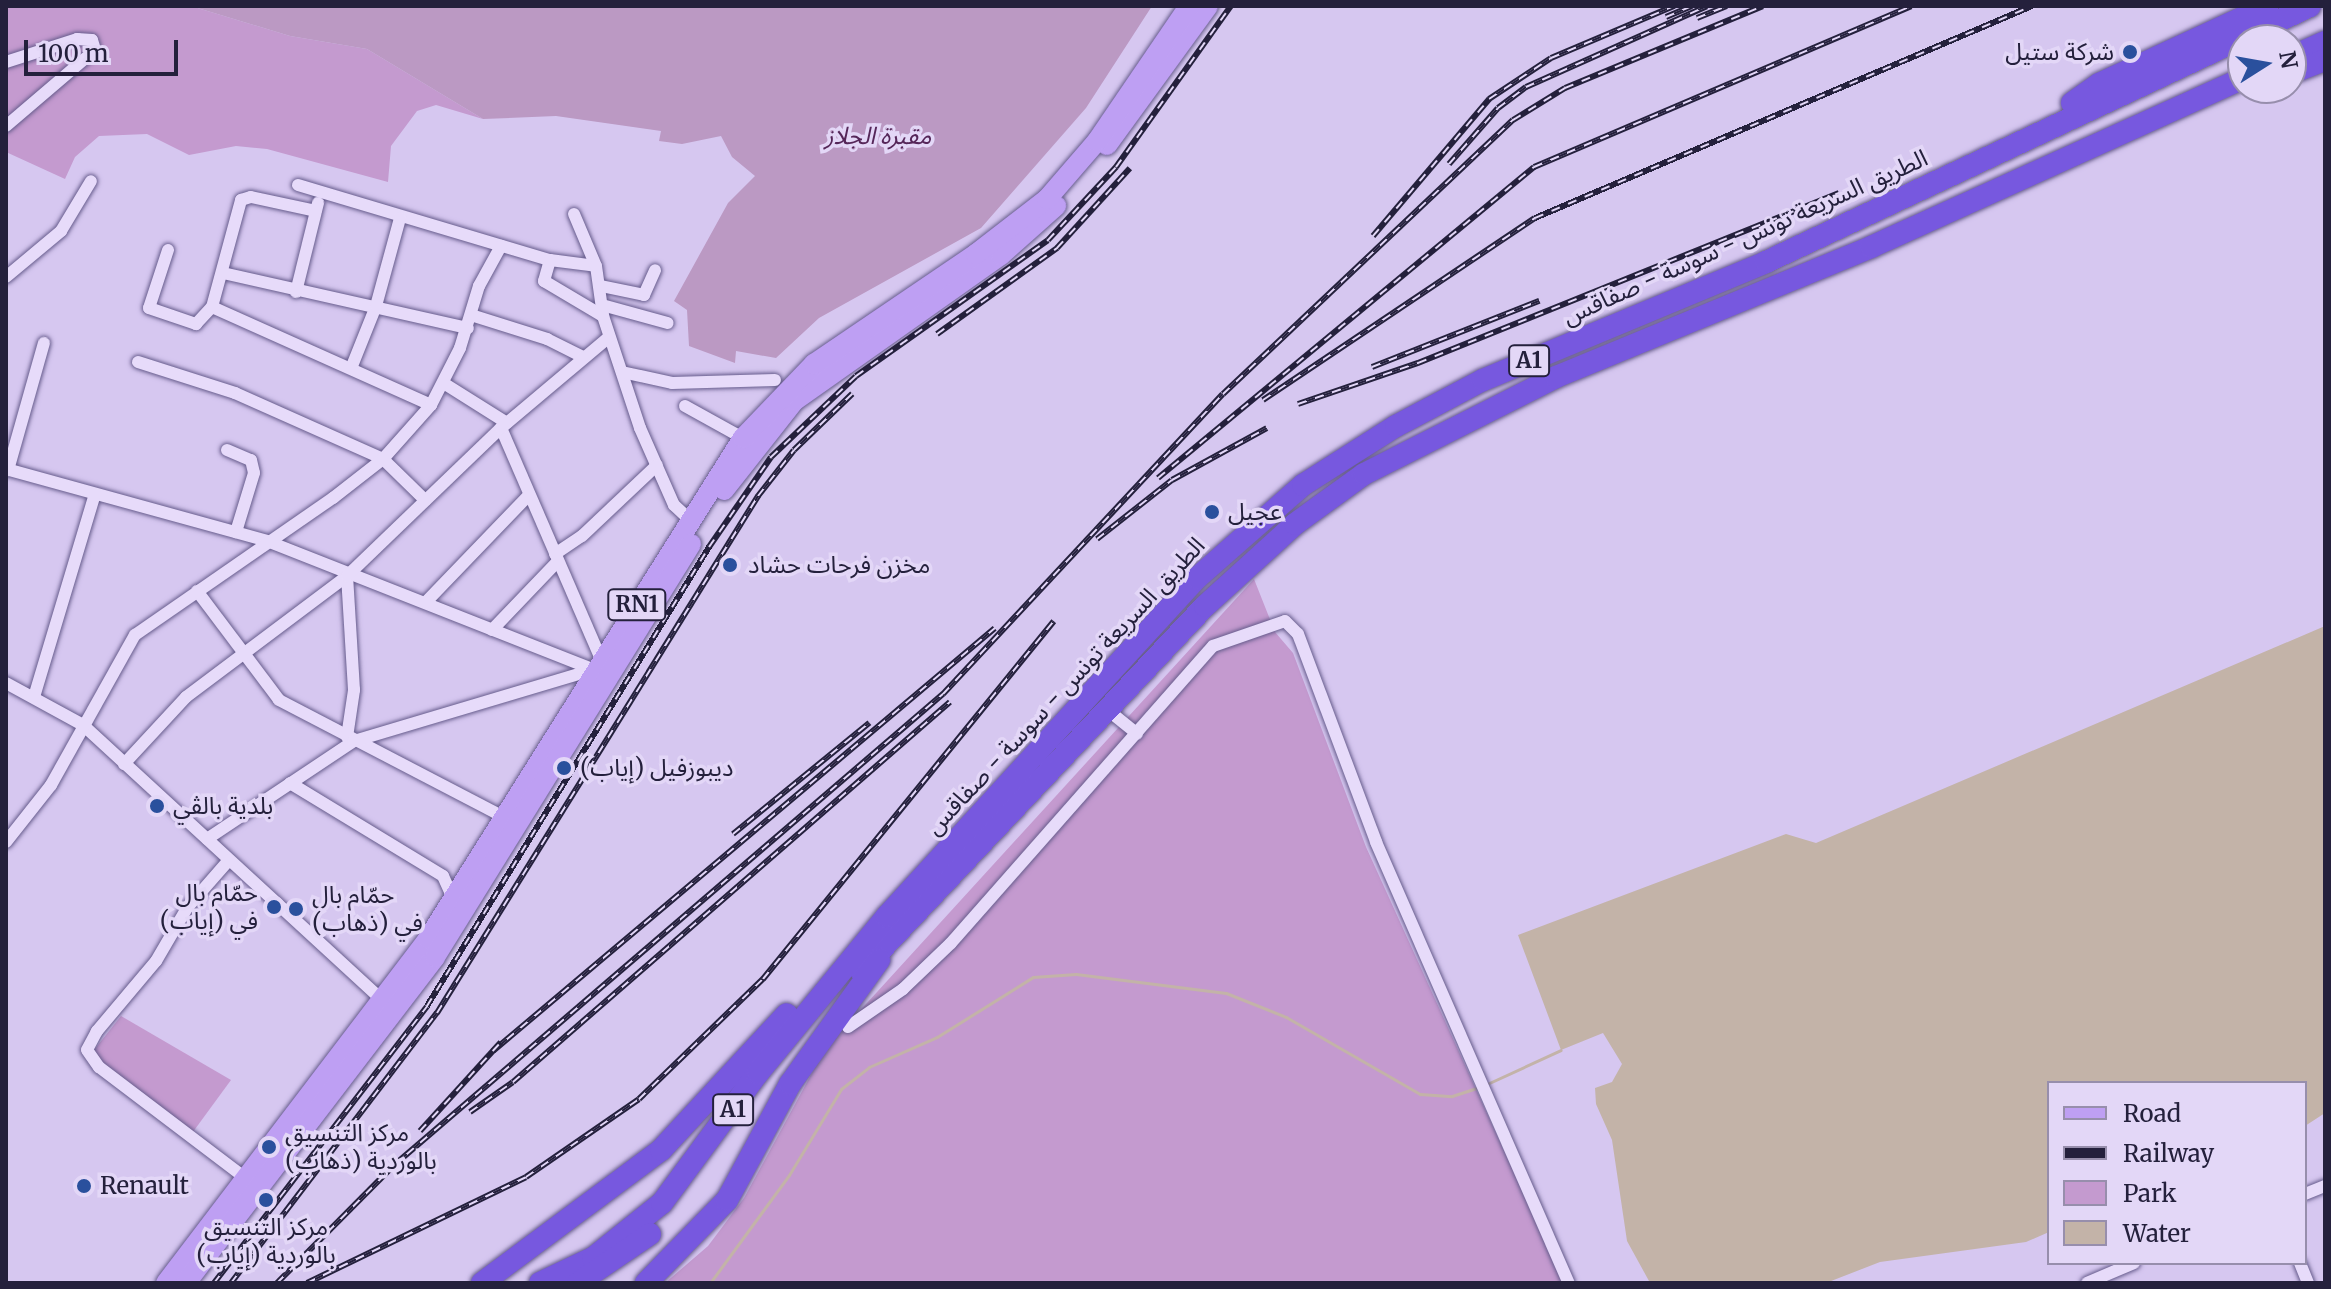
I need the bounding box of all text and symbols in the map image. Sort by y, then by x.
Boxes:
scale bar [28,24,182,74]
north arrow [2227,24,2307,104]
text: 100 m [38,38,108,69]
place label: شركة ستيل [2005,38,2114,66]
marker: شركة ستيل [2121,43,2139,61]
text: N [2273,49,2304,71]
park label: مقبرة الجلاز [825,122,931,150]
street label: الطريق السريعة تونس - سوسة - صفاقس [1558,143,1932,331]
road number: A1 [1507,343,1551,379]
place label: عجيل [1228,498,1282,526]
marker: عجيل [1203,503,1221,521]
street label: الطريق السريعة تونس - سوسة - صفاقس [919,531,1211,841]
place label: مخزن فرحات حشاد [748,551,930,579]
marker: مخزن فرحات حشاد [719,554,741,576]
road number: RN1 [607,587,667,623]
place label: ديبوزفيل (إياب) [580,754,733,782]
marker: ديبوزفيل (إياب) [555,759,573,777]
place label: بلدية بالڤي [173,792,273,820]
marker: بلدية بالڤي [148,797,166,815]
place label: حمّام بال في (إياب) [160,879,258,935]
place label: حمّام بال في (ذهاب) [312,881,423,937]
marker: حمّام بال في (إياب) [265,898,283,916]
marker: حمّام بال في (ذهاب) [287,900,305,918]
legend [2047,1081,2307,1265]
road number: A1 [711,1092,755,1128]
text: Road [2123,1098,2181,1129]
place label: مركز التنسيق بالوردية (ذهاب) [285,1119,437,1175]
marker: مركز التنسيق بالوردية (ذهاب) [260,1138,278,1156]
text: Railway [2123,1138,2214,1169]
place label: Renault [100,1172,189,1200]
marker: Renault [75,1177,93,1195]
text: Park [2123,1178,2176,1209]
marker: مركز التنسيق بالوردية (إياب) [257,1191,275,1209]
place label: مركز التنسيق بالوردية (إياب) [196,1213,336,1269]
text: Water [2123,1218,2191,1249]

